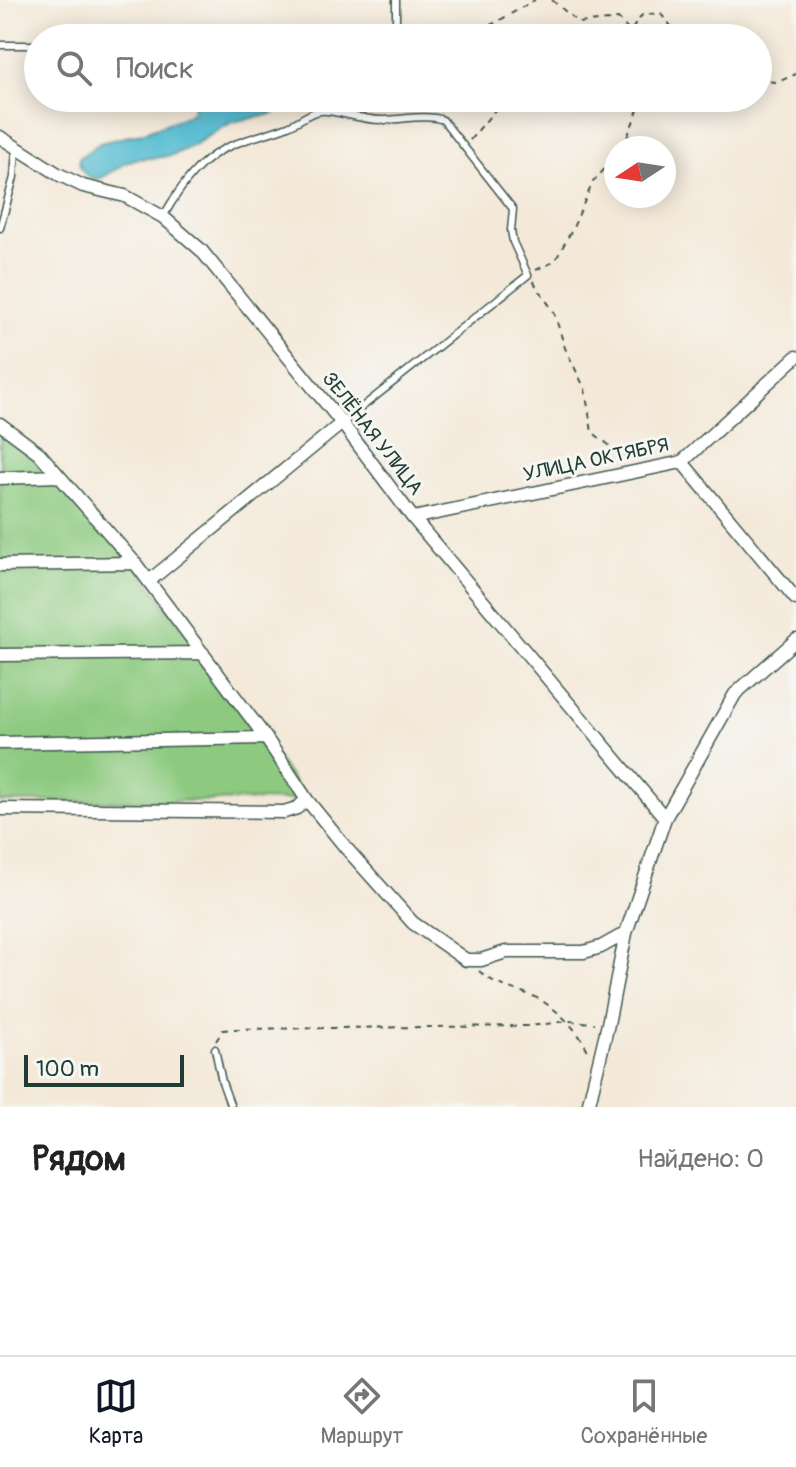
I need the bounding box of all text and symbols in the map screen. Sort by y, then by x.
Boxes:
search box [24,24,772,112]
icon: search [52,46,96,90]
text: Поиск [116,50,194,87]
north arrow [604,136,676,208]
street label: ЗЕЛЁНАЯ УЛИЦА [317,367,428,500]
street label: УЛИЦА ОКТЯБРЯ [521,432,671,487]
scale bar [24,1051,184,1087]
text: 100 m [36,1055,99,1083]
text: Рядом [32,1138,126,1181]
text: Найдено: 0 [637,1143,764,1175]
tab: Карта [89,1374,143,1450]
tab: Маршрут [320,1374,403,1450]
tab: Сохранённые [581,1374,707,1450]

